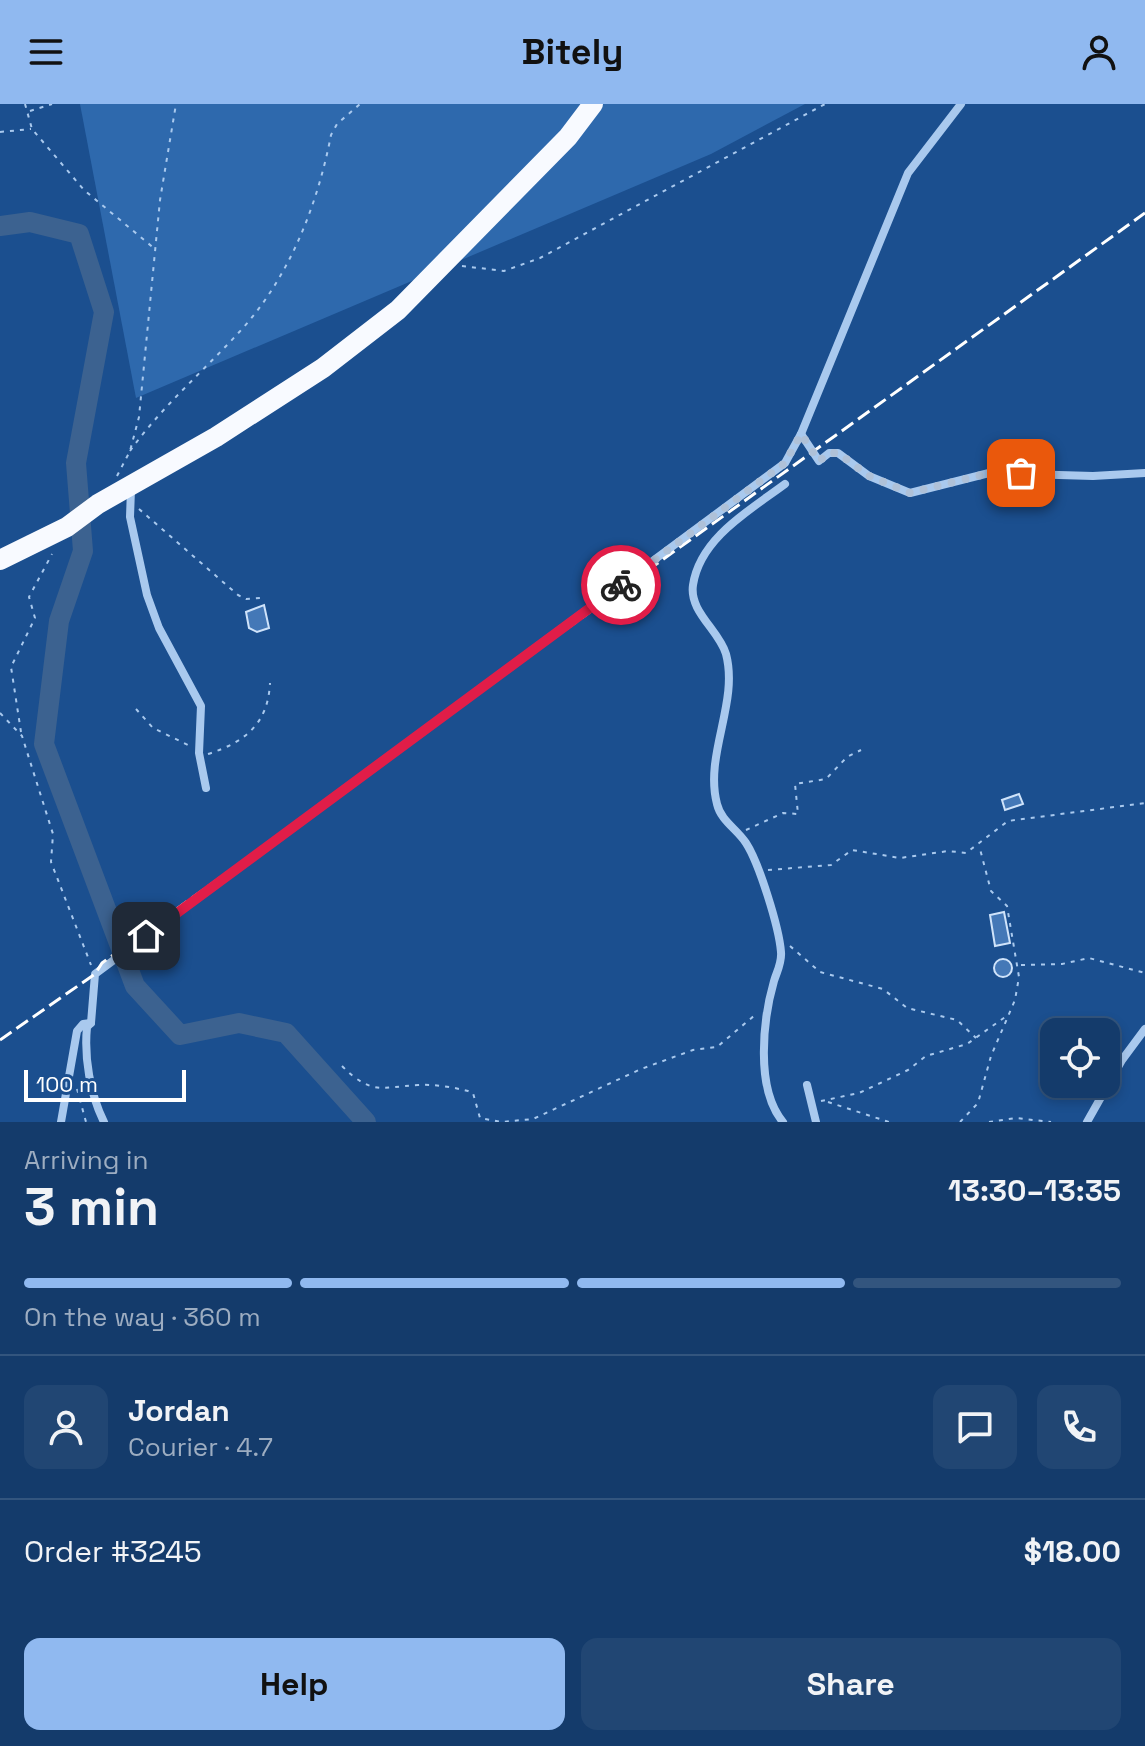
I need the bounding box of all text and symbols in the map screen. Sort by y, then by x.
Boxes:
text: Bitely [522,29,623,75]
icon: menu [24,30,68,74]
icon: person [1077,30,1121,74]
pin [987,439,1055,507]
icon: bag [999,451,1043,495]
courier [581,545,661,625]
icon: bike [599,563,643,607]
pin [112,902,180,970]
icon: home [124,914,168,958]
map controls [1040,1018,1120,1098]
button: locate [1040,1018,1120,1098]
scale bar [24,1066,186,1102]
text: 100 m [36,1070,98,1098]
text: Arriving in [24,1143,148,1177]
text: 13:30–13:35 [948,1171,1121,1210]
text: 3 min [24,1174,159,1240]
text: On the way · 360 m [24,1300,261,1334]
button: person [24,1385,108,1469]
button: chat [933,1385,1017,1469]
button: phone [1037,1385,1121,1469]
text: Jordan [128,1391,230,1430]
text: Courier · 4.7 [128,1430,273,1464]
text: Order #3245 [24,1532,202,1571]
text: $18.00 [1024,1532,1121,1571]
button: Help [24,1638,565,1730]
button: Share [581,1638,1121,1730]

